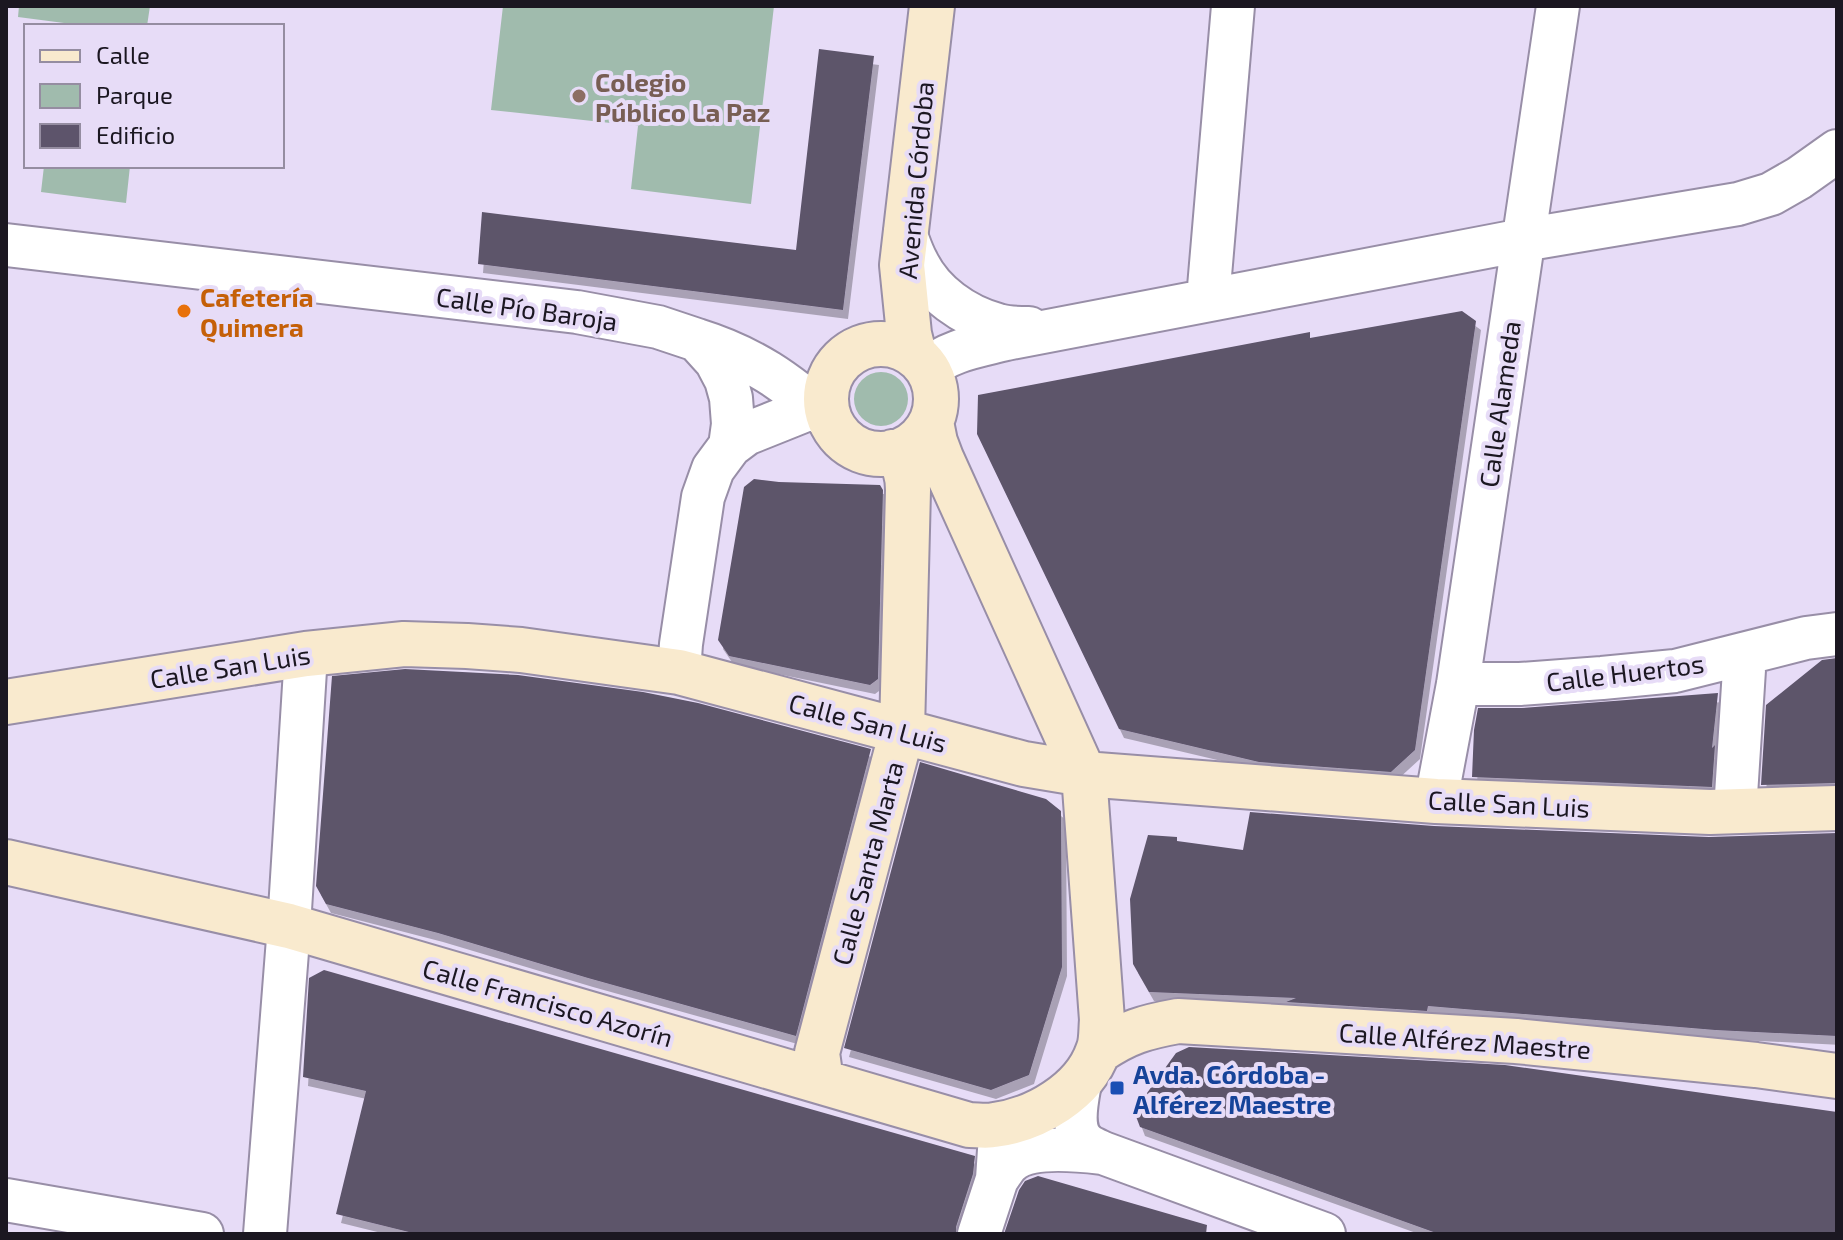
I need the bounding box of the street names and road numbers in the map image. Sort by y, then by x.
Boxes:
street label: Avenida Córdoba [891,80,939,280]
street label: Calle Pío Baroja [434,280,620,336]
street label: Calle Alameda [1472,319,1526,489]
street label: Calle San Luis [148,638,312,694]
street label: Calle Huertos [1544,647,1706,697]
street label: Calle San Luis [786,686,950,758]
street label: Calle Santa Marta [825,758,909,968]
street label: Calle San Luis [1427,783,1591,823]
street label: Calle Francisco Azorín [419,951,677,1053]
street label: Calle Alférez Maestre [1338,1016,1592,1064]

